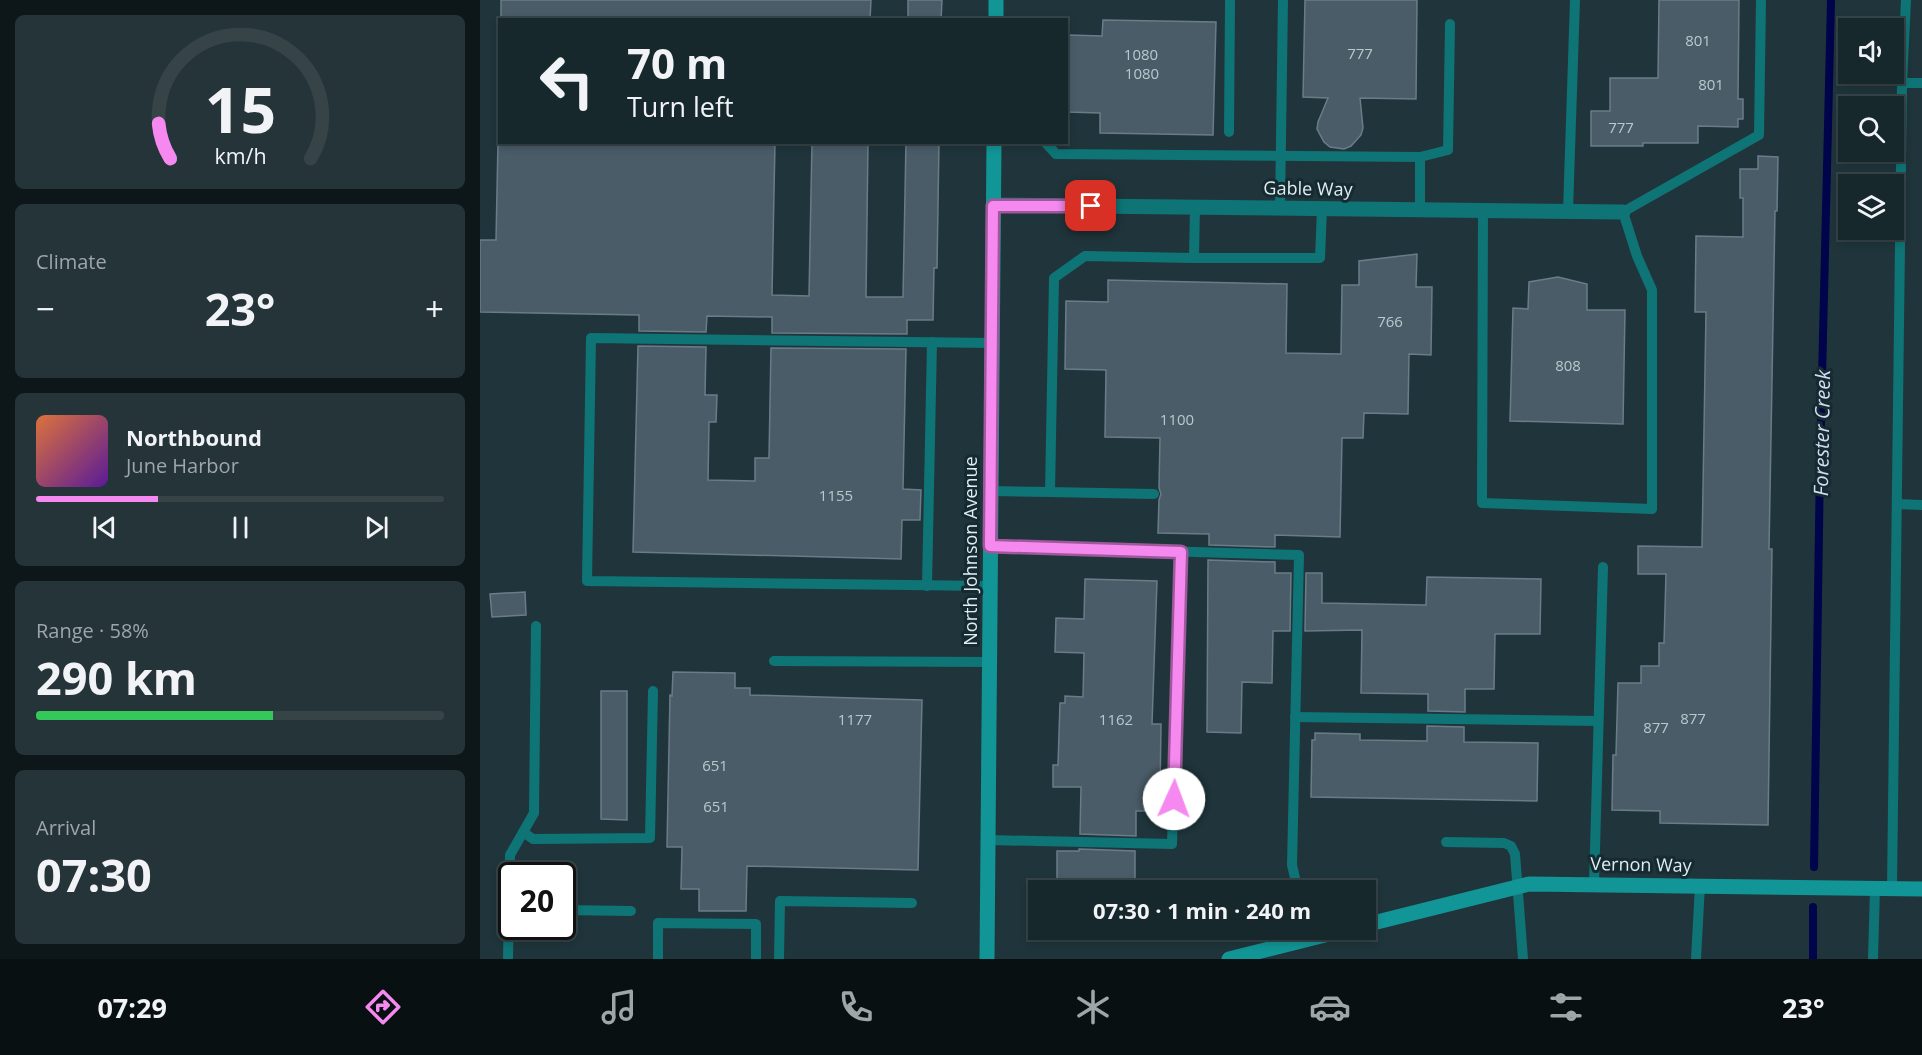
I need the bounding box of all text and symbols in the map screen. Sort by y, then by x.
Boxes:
map controls [1838,18,1904,240]
button: sound [1838,18,1904,84]
house number: 801 [1685,30,1711,50]
text: 70 m [627,34,727,91]
icon: left [528,42,606,120]
house number: 777 [1347,43,1373,63]
house number: 1080 [1124,44,1158,64]
house number: 1080 [1125,63,1159,83]
text: 15 [204,66,276,151]
house number: 801 [1698,74,1724,94]
text: Turn left [627,88,734,125]
button: search [1838,96,1904,162]
house number: 777 [1608,117,1634,137]
text: km/h [214,141,266,170]
button: layers [1838,174,1904,240]
street label: Gable Way [1263,175,1354,201]
pin [1065,180,1116,231]
icon: arrive [1074,189,1107,222]
text: Climate [36,248,107,275]
text: 23° [205,278,275,339]
text: − [36,286,55,331]
text: + [425,286,444,331]
house number: 766 [1377,311,1403,331]
house number: 808 [1555,355,1581,375]
water label: Forester Creek [1807,368,1836,496]
house number: 1100 [1160,409,1194,429]
text: Northbound [126,422,262,452]
text: June Harbor [126,452,239,479]
street label: North Johnson Avenue [958,456,982,646]
house number: 1155 [819,485,853,505]
icon: previous [88,511,121,544]
icon: pause [224,511,257,544]
icon: next [360,511,393,544]
text: Range · 58% [36,617,149,644]
text: 290 km [36,647,197,708]
house number: 877 [1680,708,1706,728]
house number: 1177 [838,709,872,729]
house number: 1162 [1099,709,1133,729]
house number: 877 [1643,717,1669,737]
house number: 651 [702,755,728,775]
position arrow [1142,767,1206,831]
house number: 651 [703,796,729,816]
text: Arrival [36,814,96,841]
text: 07:30 [36,844,152,905]
street label: Vernon Way [1590,851,1693,877]
speed limit sign: 20 [498,862,576,940]
text: 07:30 · 1 min · 240 m [1093,895,1311,925]
icon: directions [362,986,404,1028]
icon: music [598,986,640,1028]
icon: phone [835,986,877,1028]
icon: climate [1072,986,1114,1028]
icon: car [1309,986,1351,1028]
icon: filters [1545,986,1587,1028]
text: 07:29 [97,989,167,1026]
text: 23° [1782,989,1825,1026]

